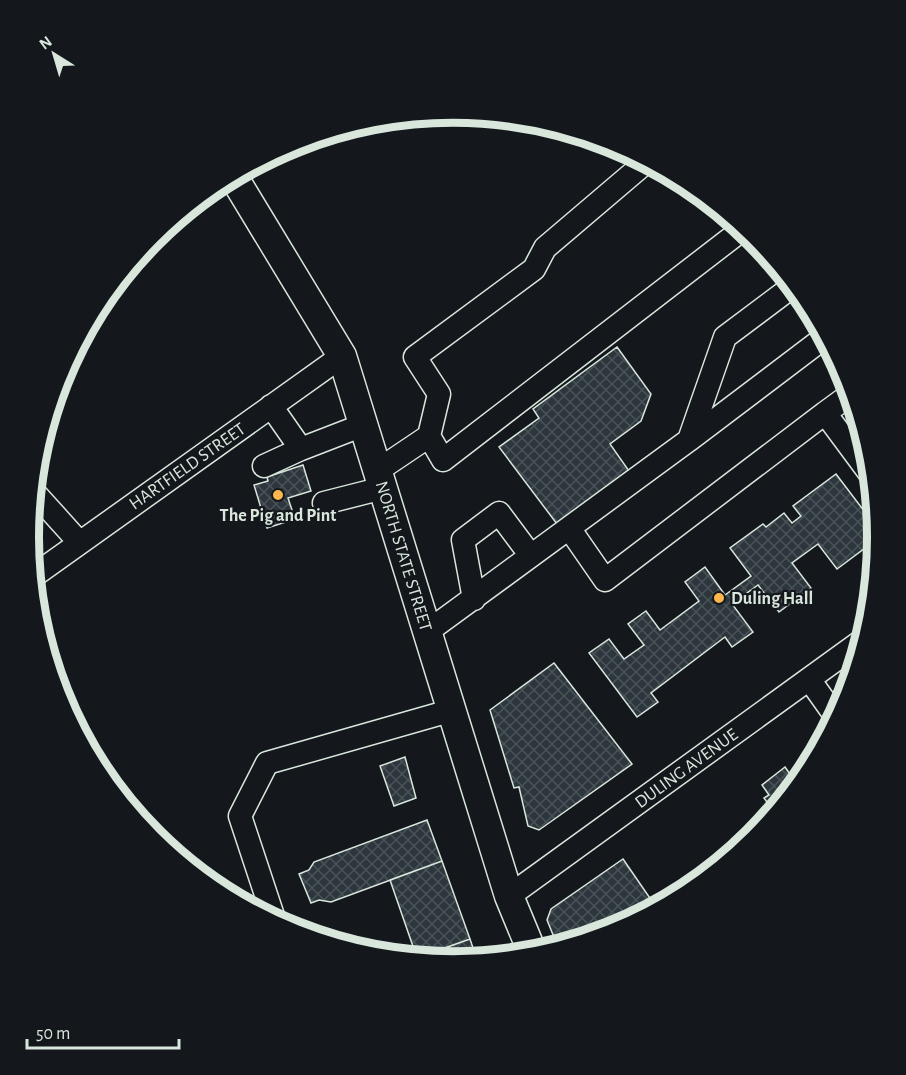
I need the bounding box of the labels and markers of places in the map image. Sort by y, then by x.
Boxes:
marker: The Pig and Pint [271,488,285,502]
place label: The Pig and Pint [220,507,336,525]
place label: Duling Hall [731,590,813,608]
marker: Duling Hall [712,591,726,605]

